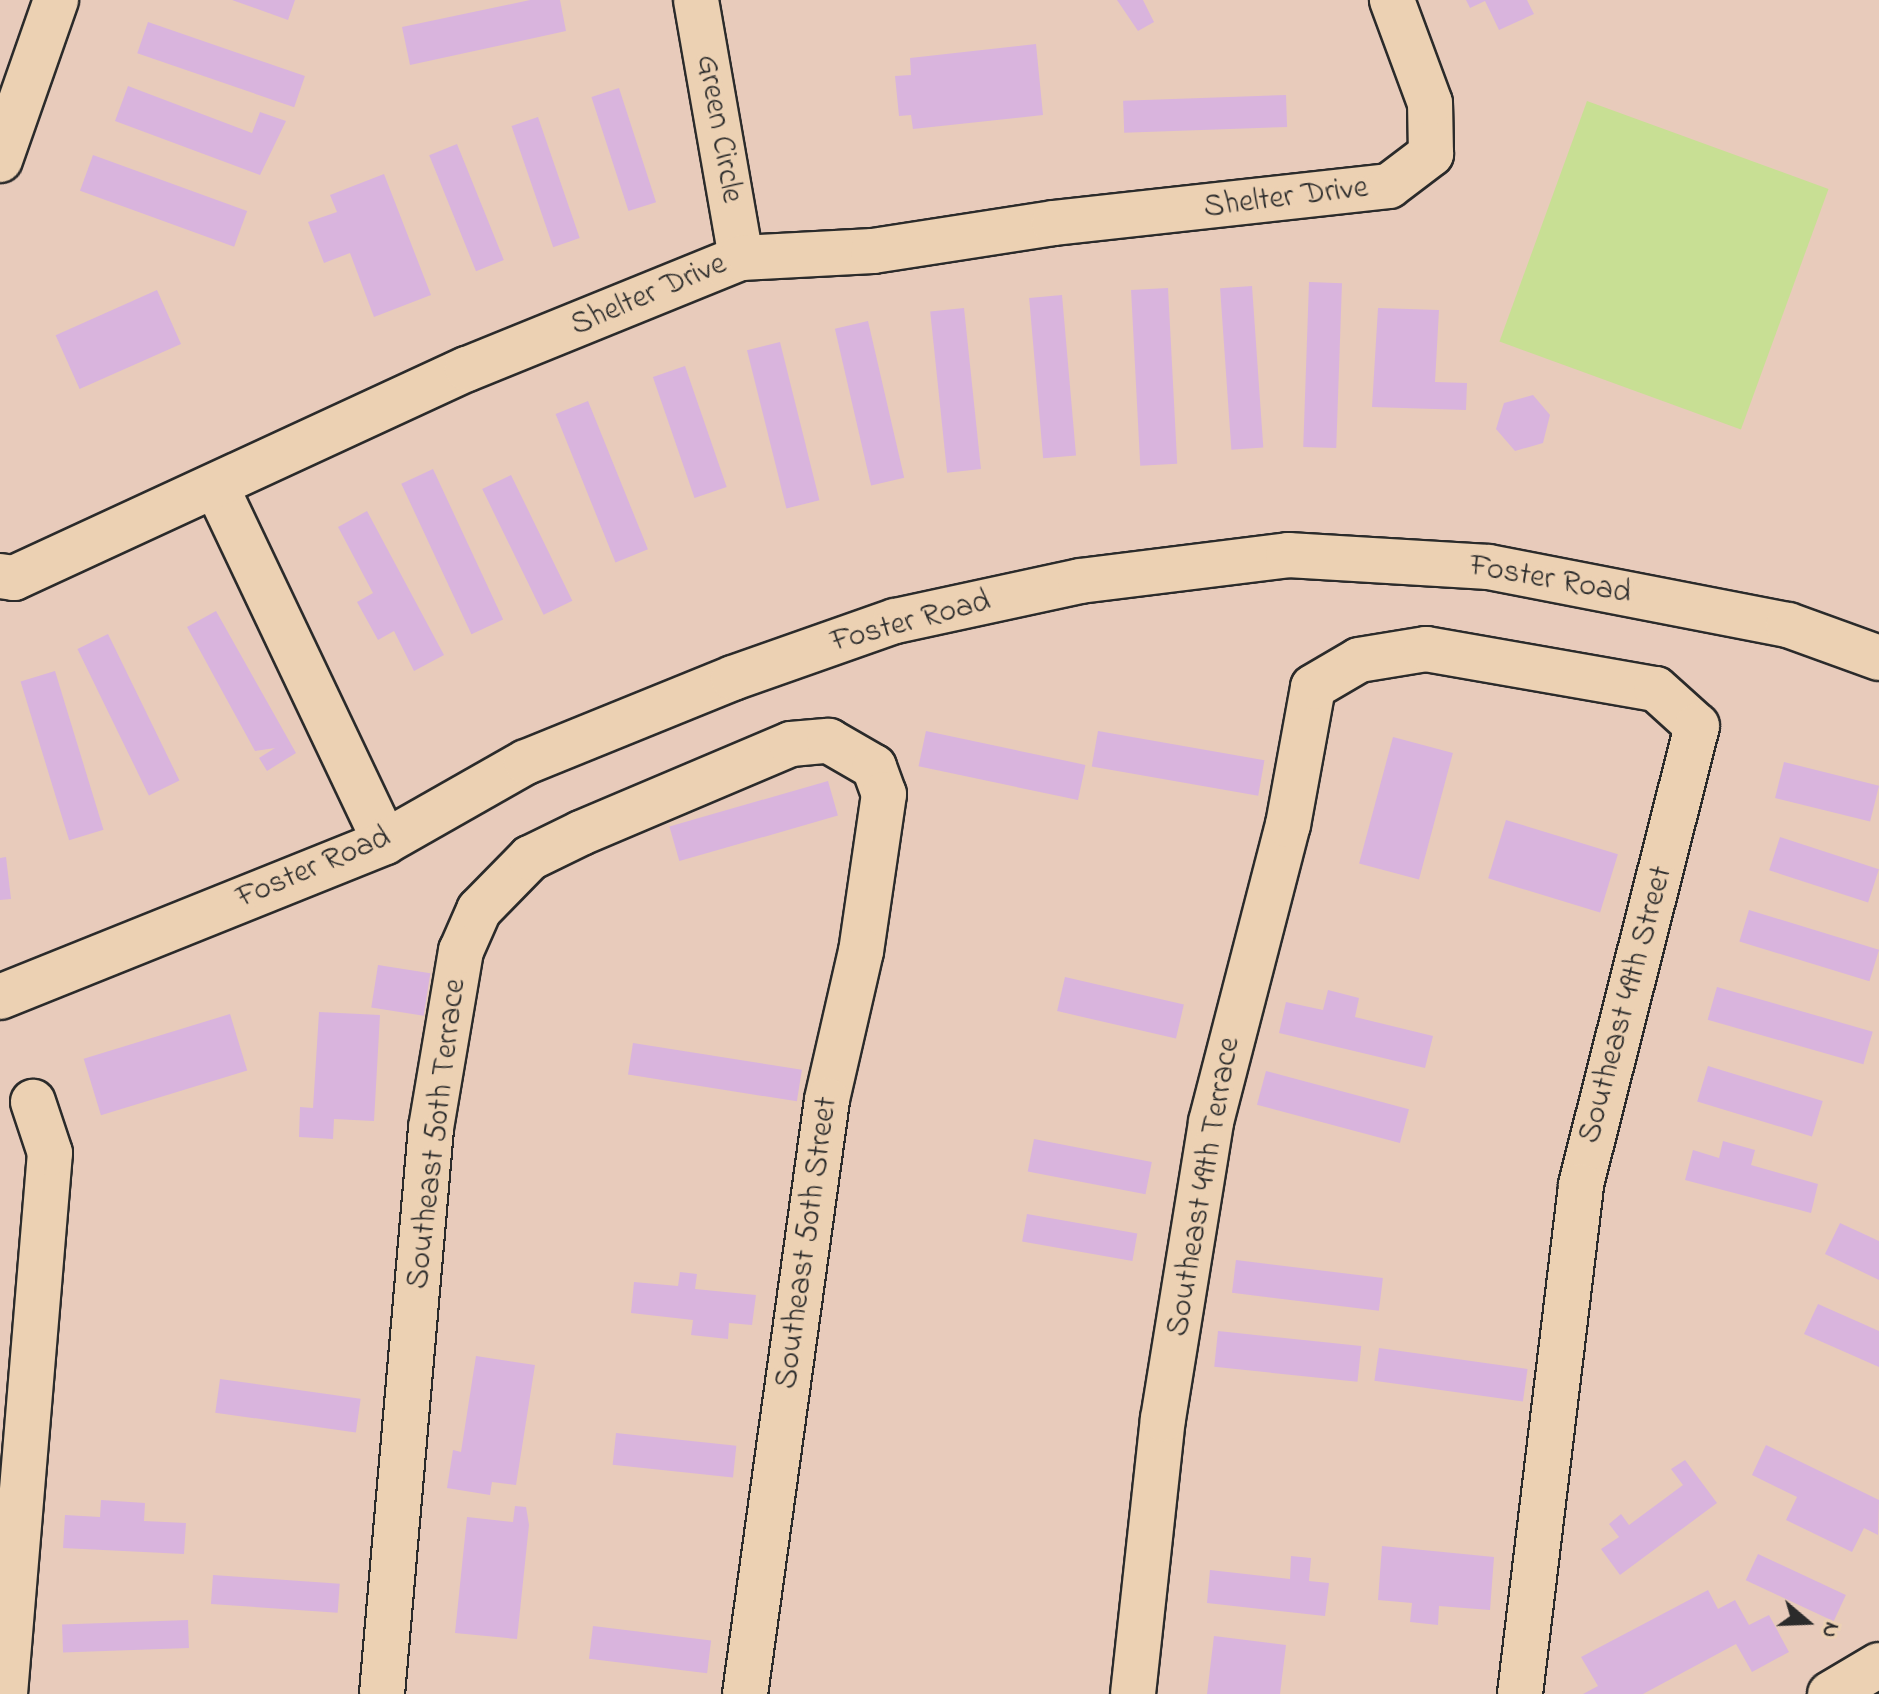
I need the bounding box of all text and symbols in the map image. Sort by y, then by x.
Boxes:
street label: Green Circle [686,52,750,206]
street label: Shelter Drive [1202,170,1370,228]
street label: Shelter Drive [565,246,733,346]
street label: Foster Road [1466,548,1634,614]
street label: Foster Road [827,583,995,663]
street label: Foster Road [231,819,397,919]
street label: Southeast 49th Street [1572,862,1682,1148]
street label: Southeast 50th Terrace [400,977,476,1291]
street label: Southeast 49th Terrace [1160,1034,1250,1340]
street label: Southeast 50th Street [768,1094,848,1392]
north arrow [1767,1582,1847,1662]
text: N [1812,1618,1847,1642]

